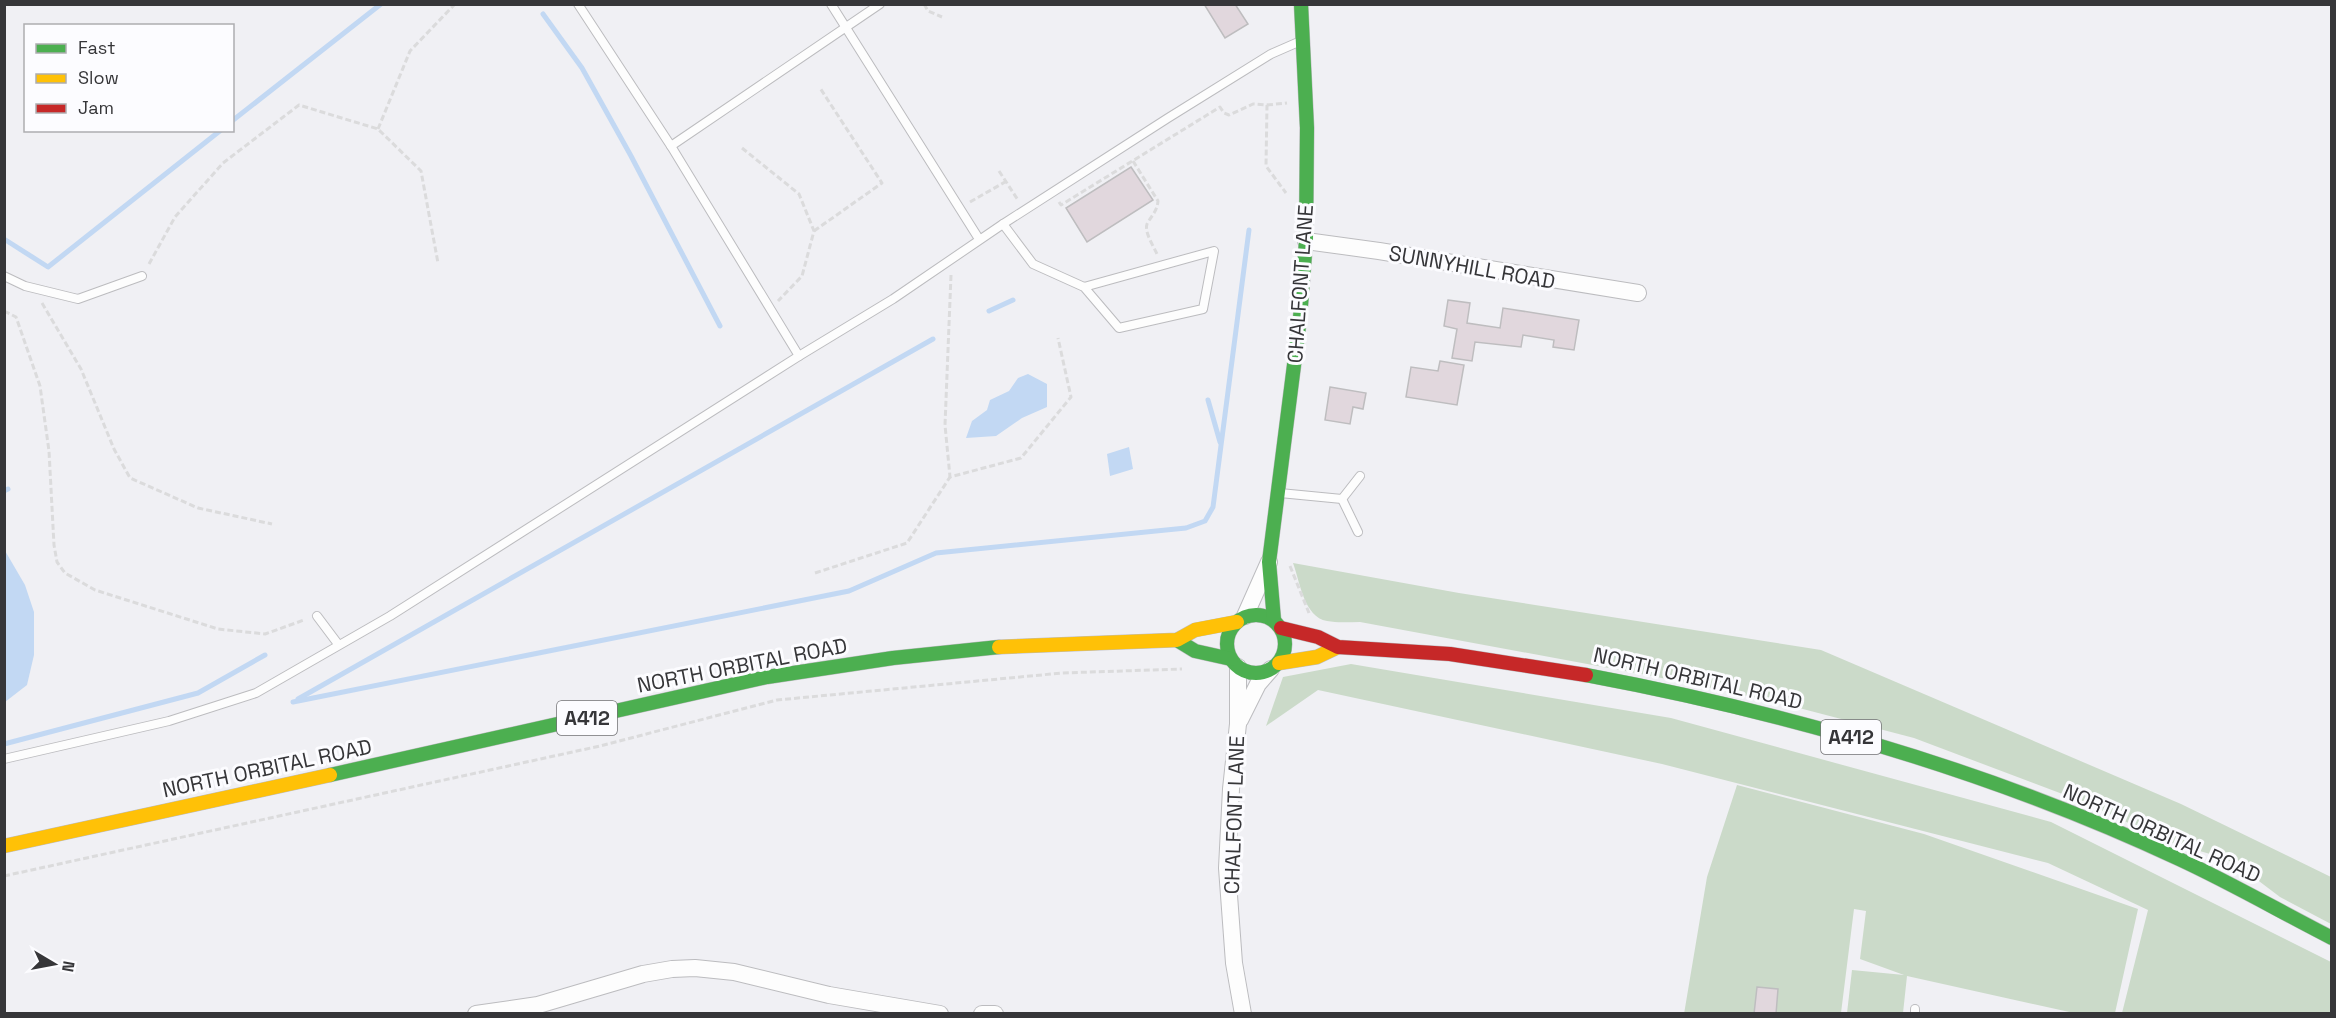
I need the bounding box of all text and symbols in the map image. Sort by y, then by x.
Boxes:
legend [24,24,234,132]
text: Fast [78,36,115,59]
text: Slow [78,66,119,89]
text: Jam [78,96,114,119]
street label: CHALFONT LANE [1281,204,1319,364]
street label: SUNNYHILL ROAD [1387,239,1557,295]
street label: NORTH ORBITAL ROAD [635,631,849,699]
street label: NORTH ORBITAL ROAD [1591,641,1805,715]
road number: A412 [557,701,617,735]
road number: A412 [1821,720,1881,754]
street label: NORTH ORBITAL ROAD [160,733,374,803]
street label: CHALFONT LANE [1218,735,1250,895]
street label: NORTH ORBITAL ROAD [2059,777,2265,889]
north arrow [24,934,84,994]
text: N [57,959,80,974]

